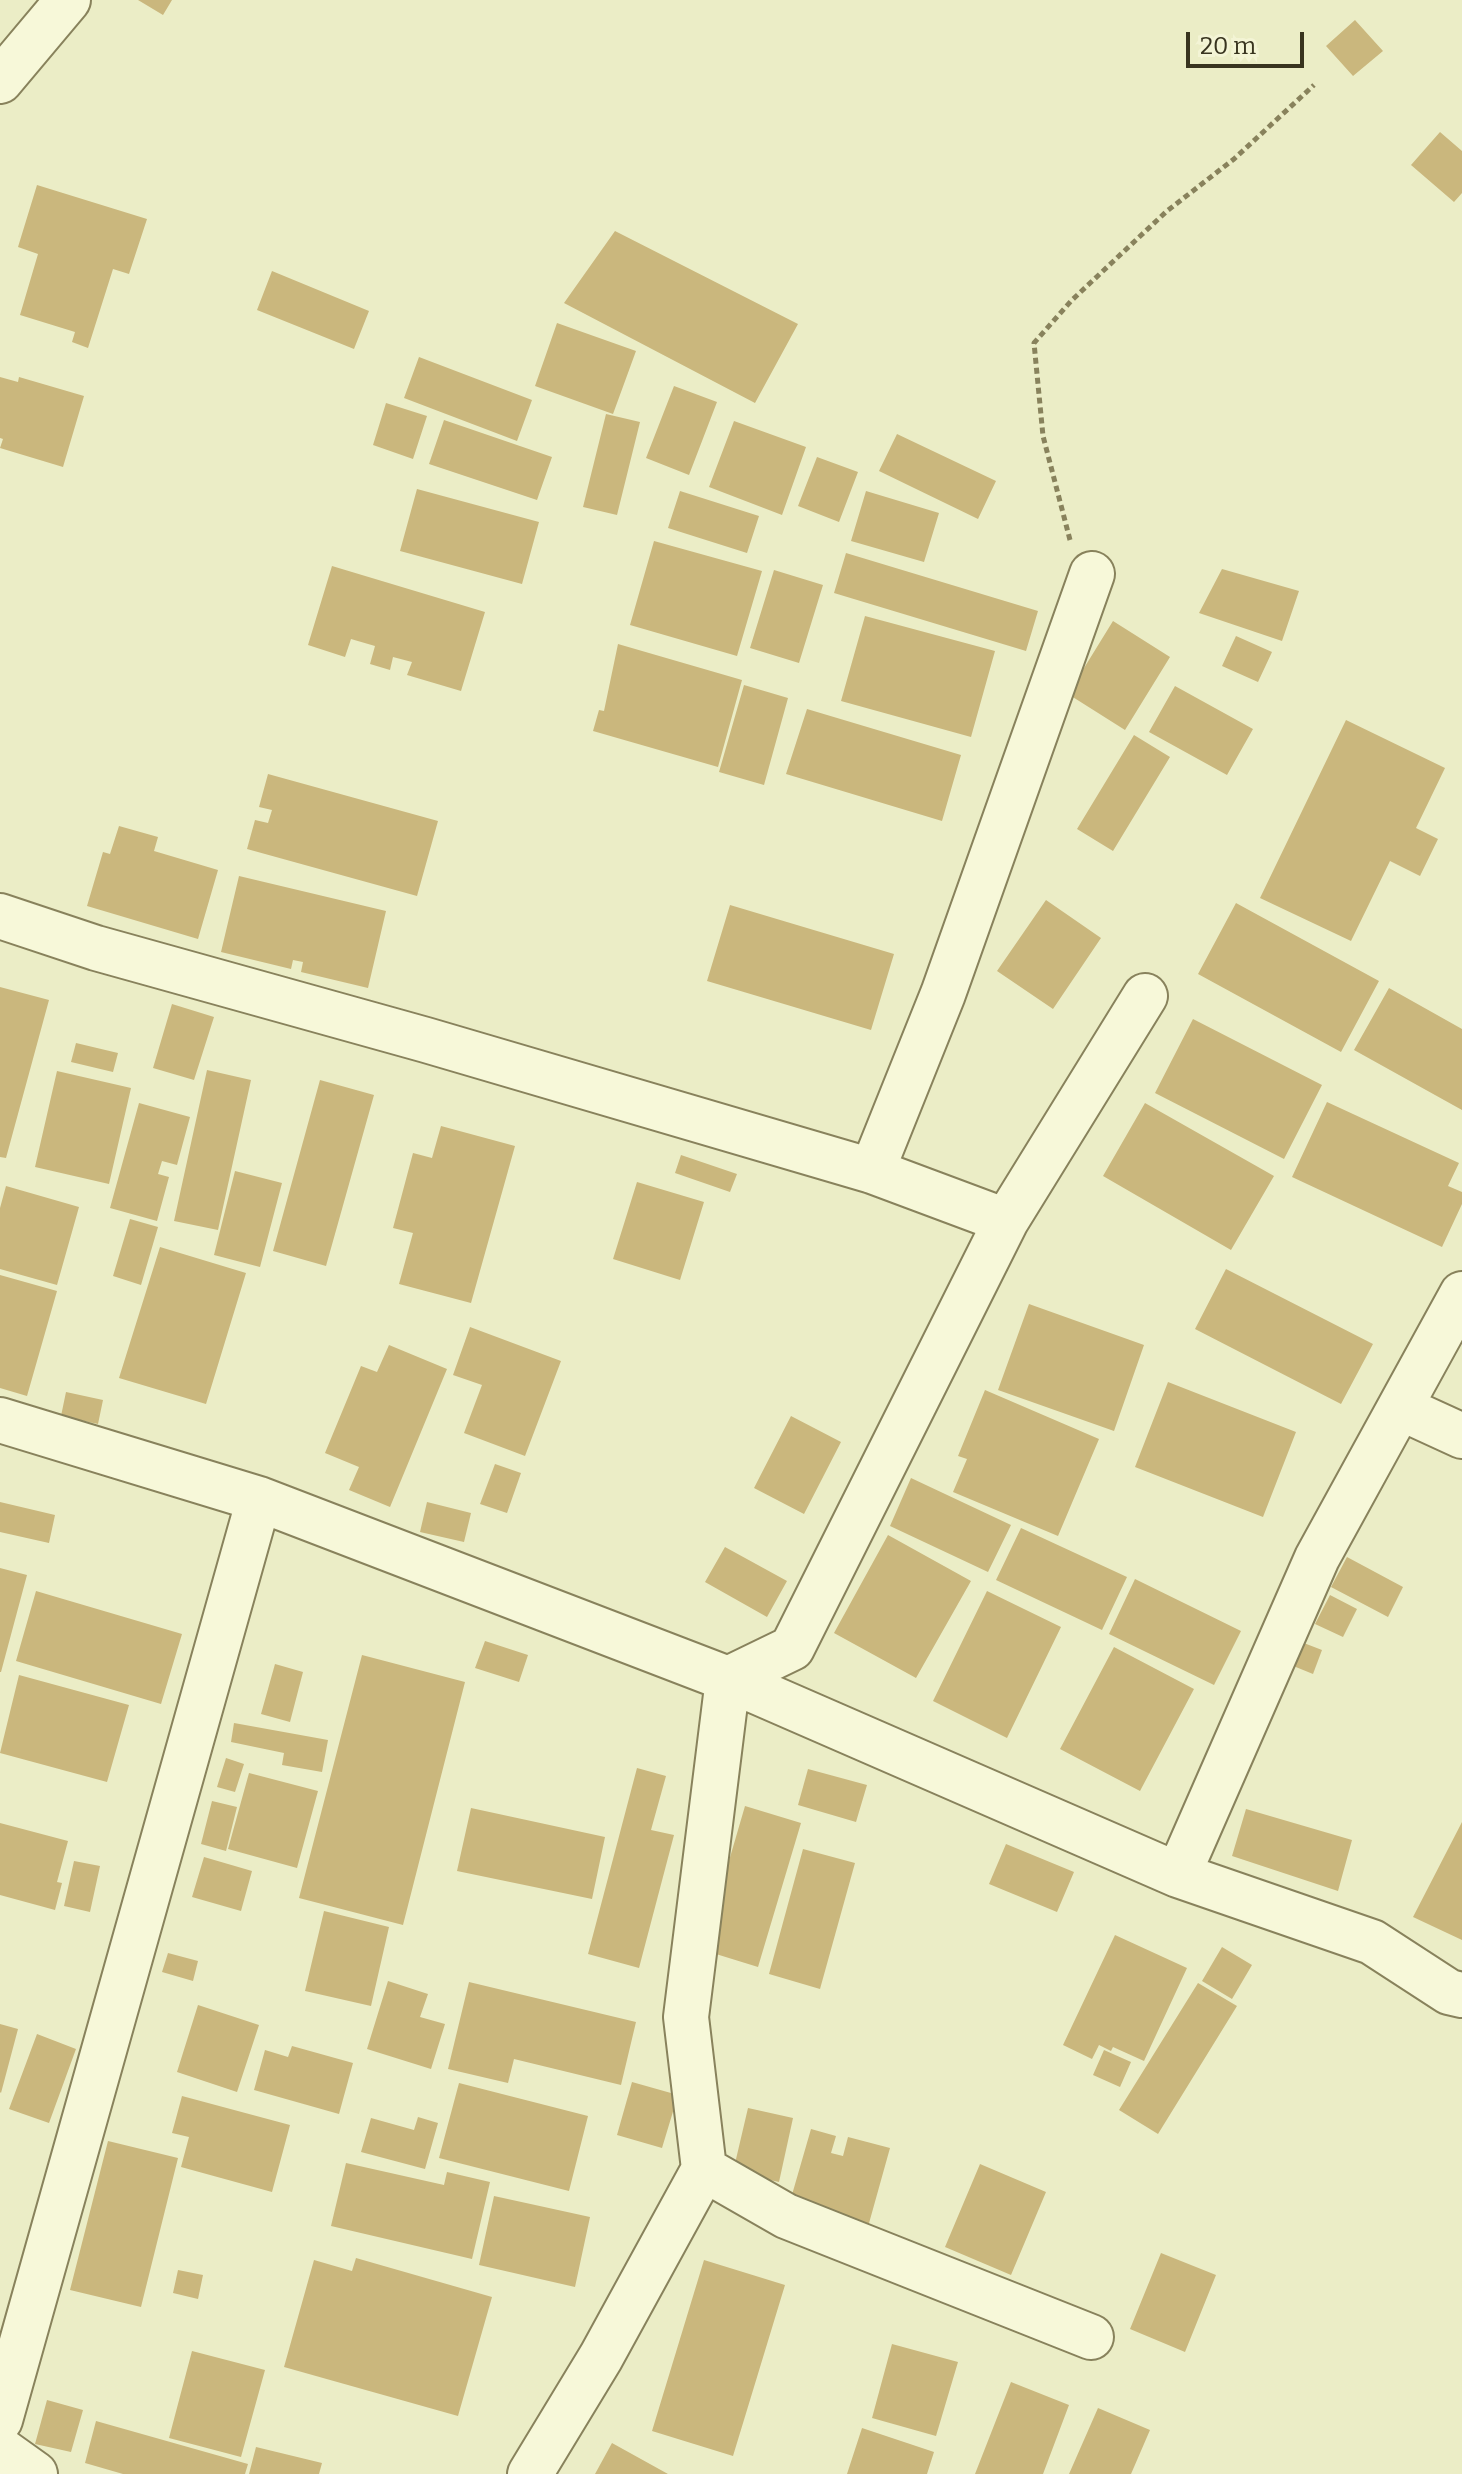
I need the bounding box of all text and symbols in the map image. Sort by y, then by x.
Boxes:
scale bar [1190,16,1308,66]
text: 20 m [1200,32,1256,60]

